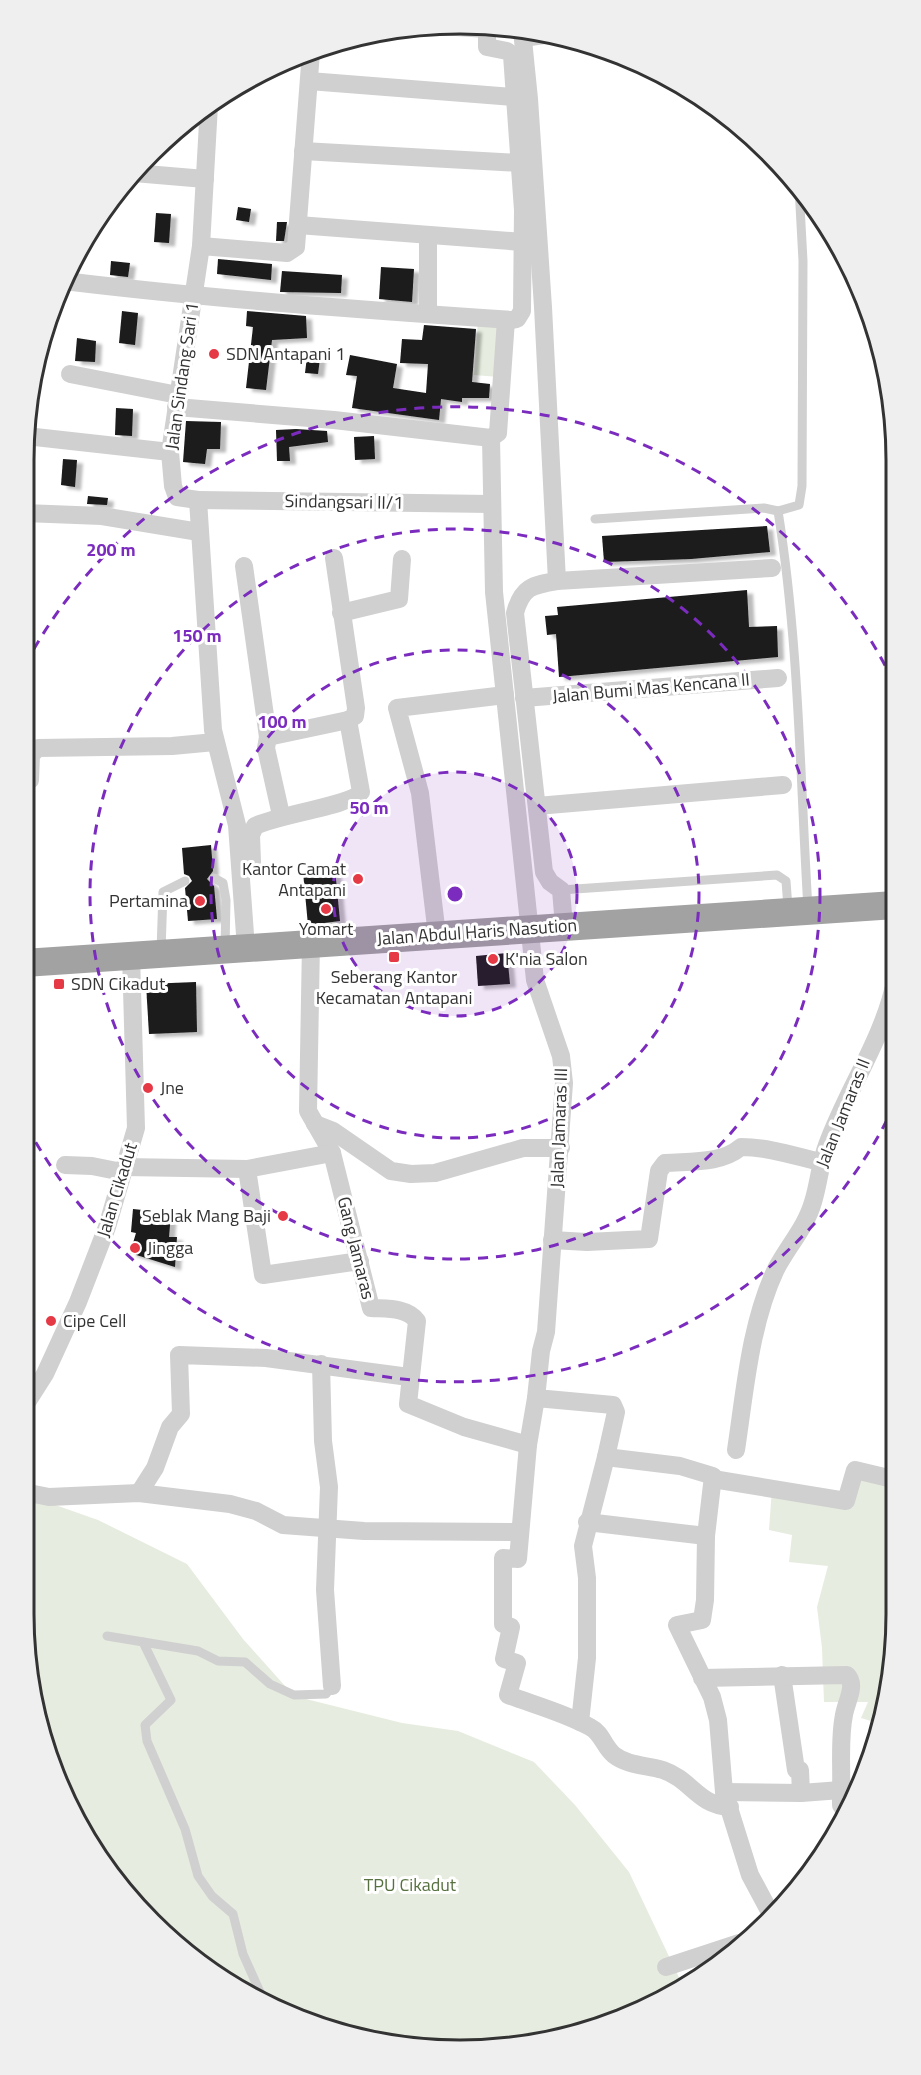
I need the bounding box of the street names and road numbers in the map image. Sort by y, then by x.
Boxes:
street label: Jalan Sindang Sari 1 [158,300,205,451]
street label: Sindangsari II/1 [284,487,404,516]
street label: Jalan Bumi Mas Kencana II [551,665,751,710]
street label: Jalan Abdul Haris Nasution [376,911,578,952]
street label: Jalan Jamaras II [808,1054,877,1172]
street label: Jalan Jamaras III [543,1067,574,1189]
street label: Jalan Cikadut [89,1139,144,1241]
street label: Gang Jamaras [331,1194,382,1302]

